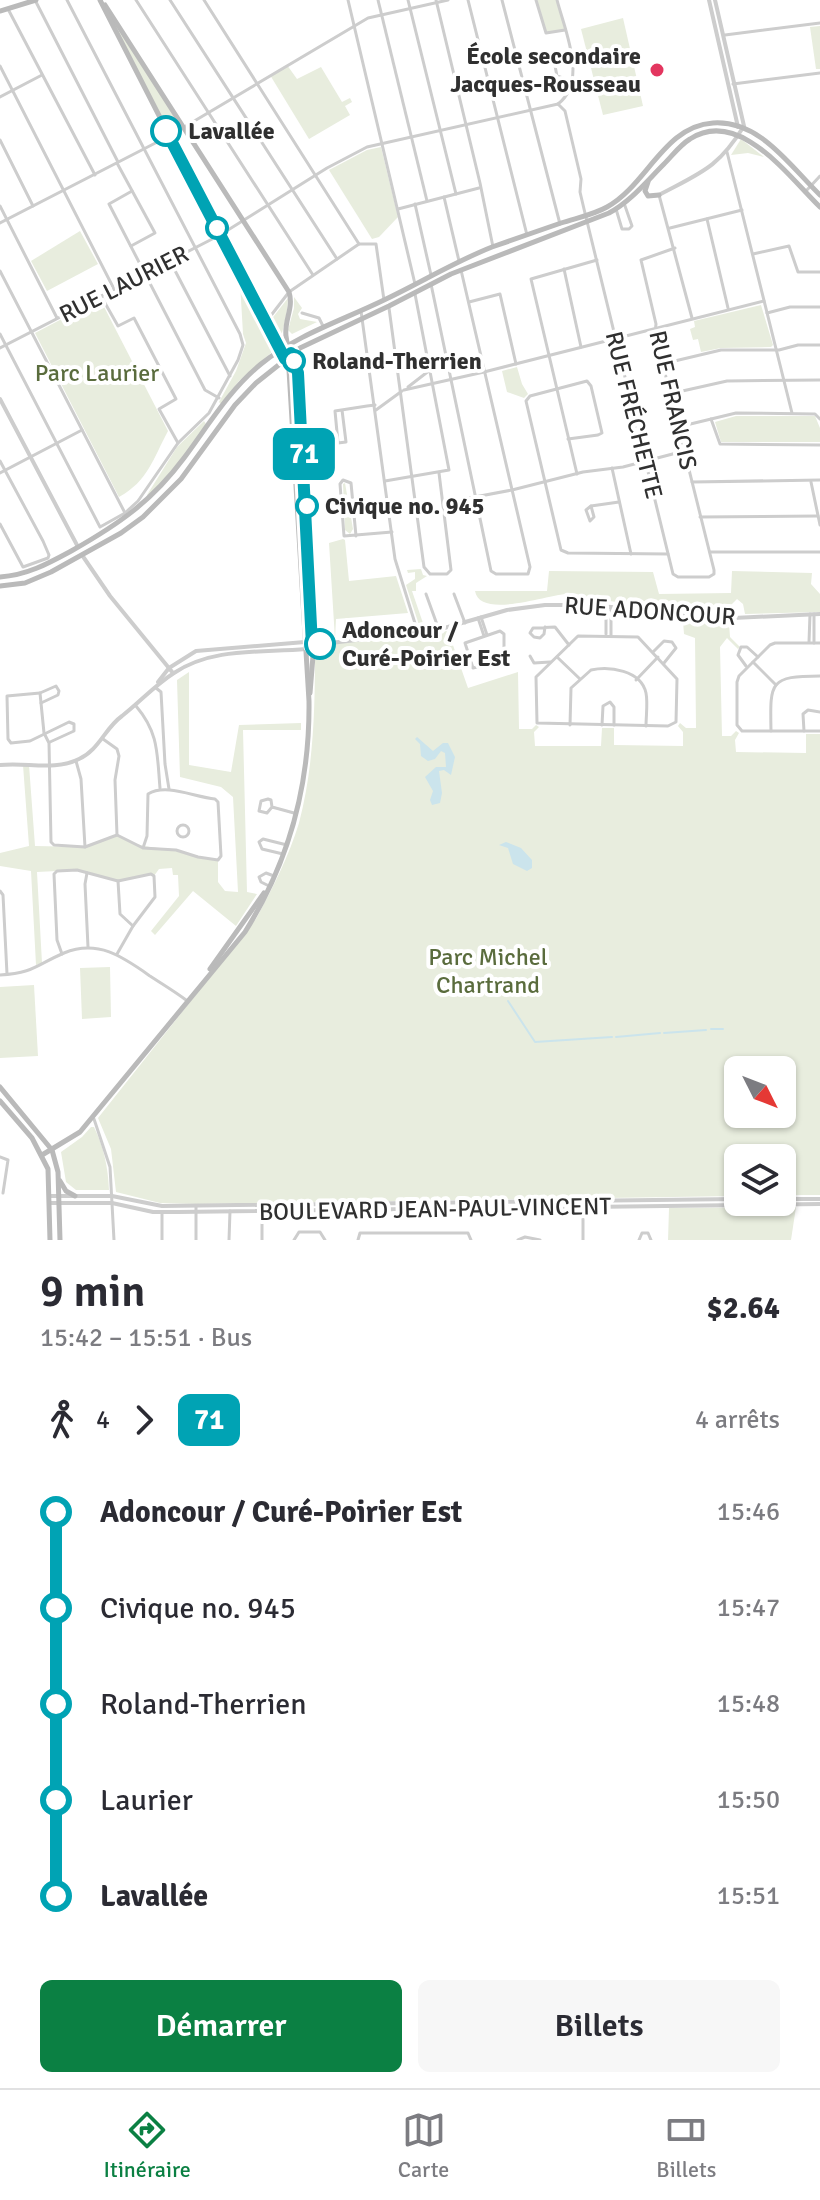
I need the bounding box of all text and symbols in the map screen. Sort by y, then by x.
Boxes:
place label: École secondaire Jacques-Rousseau [450,41,641,99]
marker: École secondaire Jacques-Rousseau [648,61,666,79]
marker: Lavallée [151,116,181,146]
place label: Lavallée [188,116,275,146]
unlabelled marker [206,217,228,239]
street label: RUE LAURIER [54,239,194,329]
street label: RUE FRÉCHETTE [599,328,669,502]
street label: RUE FRANCIS [642,328,704,472]
place label: Roland-Therrien [312,346,482,376]
marker: Roland-Therrien [283,350,305,372]
park label: Parc Laurier [35,358,159,388]
line badge: 71 [268,428,340,480]
text: 71 [289,437,319,471]
place label: Civique no. 945 [325,491,484,521]
marker: Civique no. 945 [296,495,318,517]
street label: RUE ADONCOUR [563,590,737,632]
place label: Adoncour / Curé-Poirier Est [342,615,510,673]
marker: Adoncour / Curé-Poirier Est [305,629,335,659]
park label: Parc Michel Chartrand [428,942,548,1000]
north arrow [724,1056,796,1128]
map controls [724,1056,796,1216]
button: layers [724,1144,796,1216]
street label: BOULEVARD JEAN-PAUL-VINCENT [259,1191,612,1227]
text: 9 min [40,1265,145,1319]
text: $2.64 [707,1290,780,1327]
text: 15:42 – 15:51 · Bus [40,1322,252,1354]
icon: walk [40,1398,84,1442]
icon: forward [122,1398,166,1442]
text: 71 [194,1403,224,1437]
text: 4 [96,1404,110,1436]
text: 4 arrêts [695,1404,780,1436]
text: Adoncour / Curé-Poirier Est [100,1494,462,1531]
text: 15:46 [717,1496,780,1528]
text: Civique no. 945 [100,1590,296,1627]
text: 15:47 [717,1592,780,1624]
text: Roland-Therrien [100,1686,307,1723]
text: 15:48 [717,1688,780,1720]
text: Laurier [100,1782,193,1819]
text: 15:50 [717,1784,780,1816]
text: Lavallée [100,1878,208,1915]
text: 15:51 [717,1880,780,1912]
button: Démarrer [40,1980,402,2072]
button: Billets [418,1980,780,2072]
tab: Itinéraire [104,2108,191,2183]
tab: Carte [398,2108,449,2183]
tab: Billets [656,2108,716,2183]

